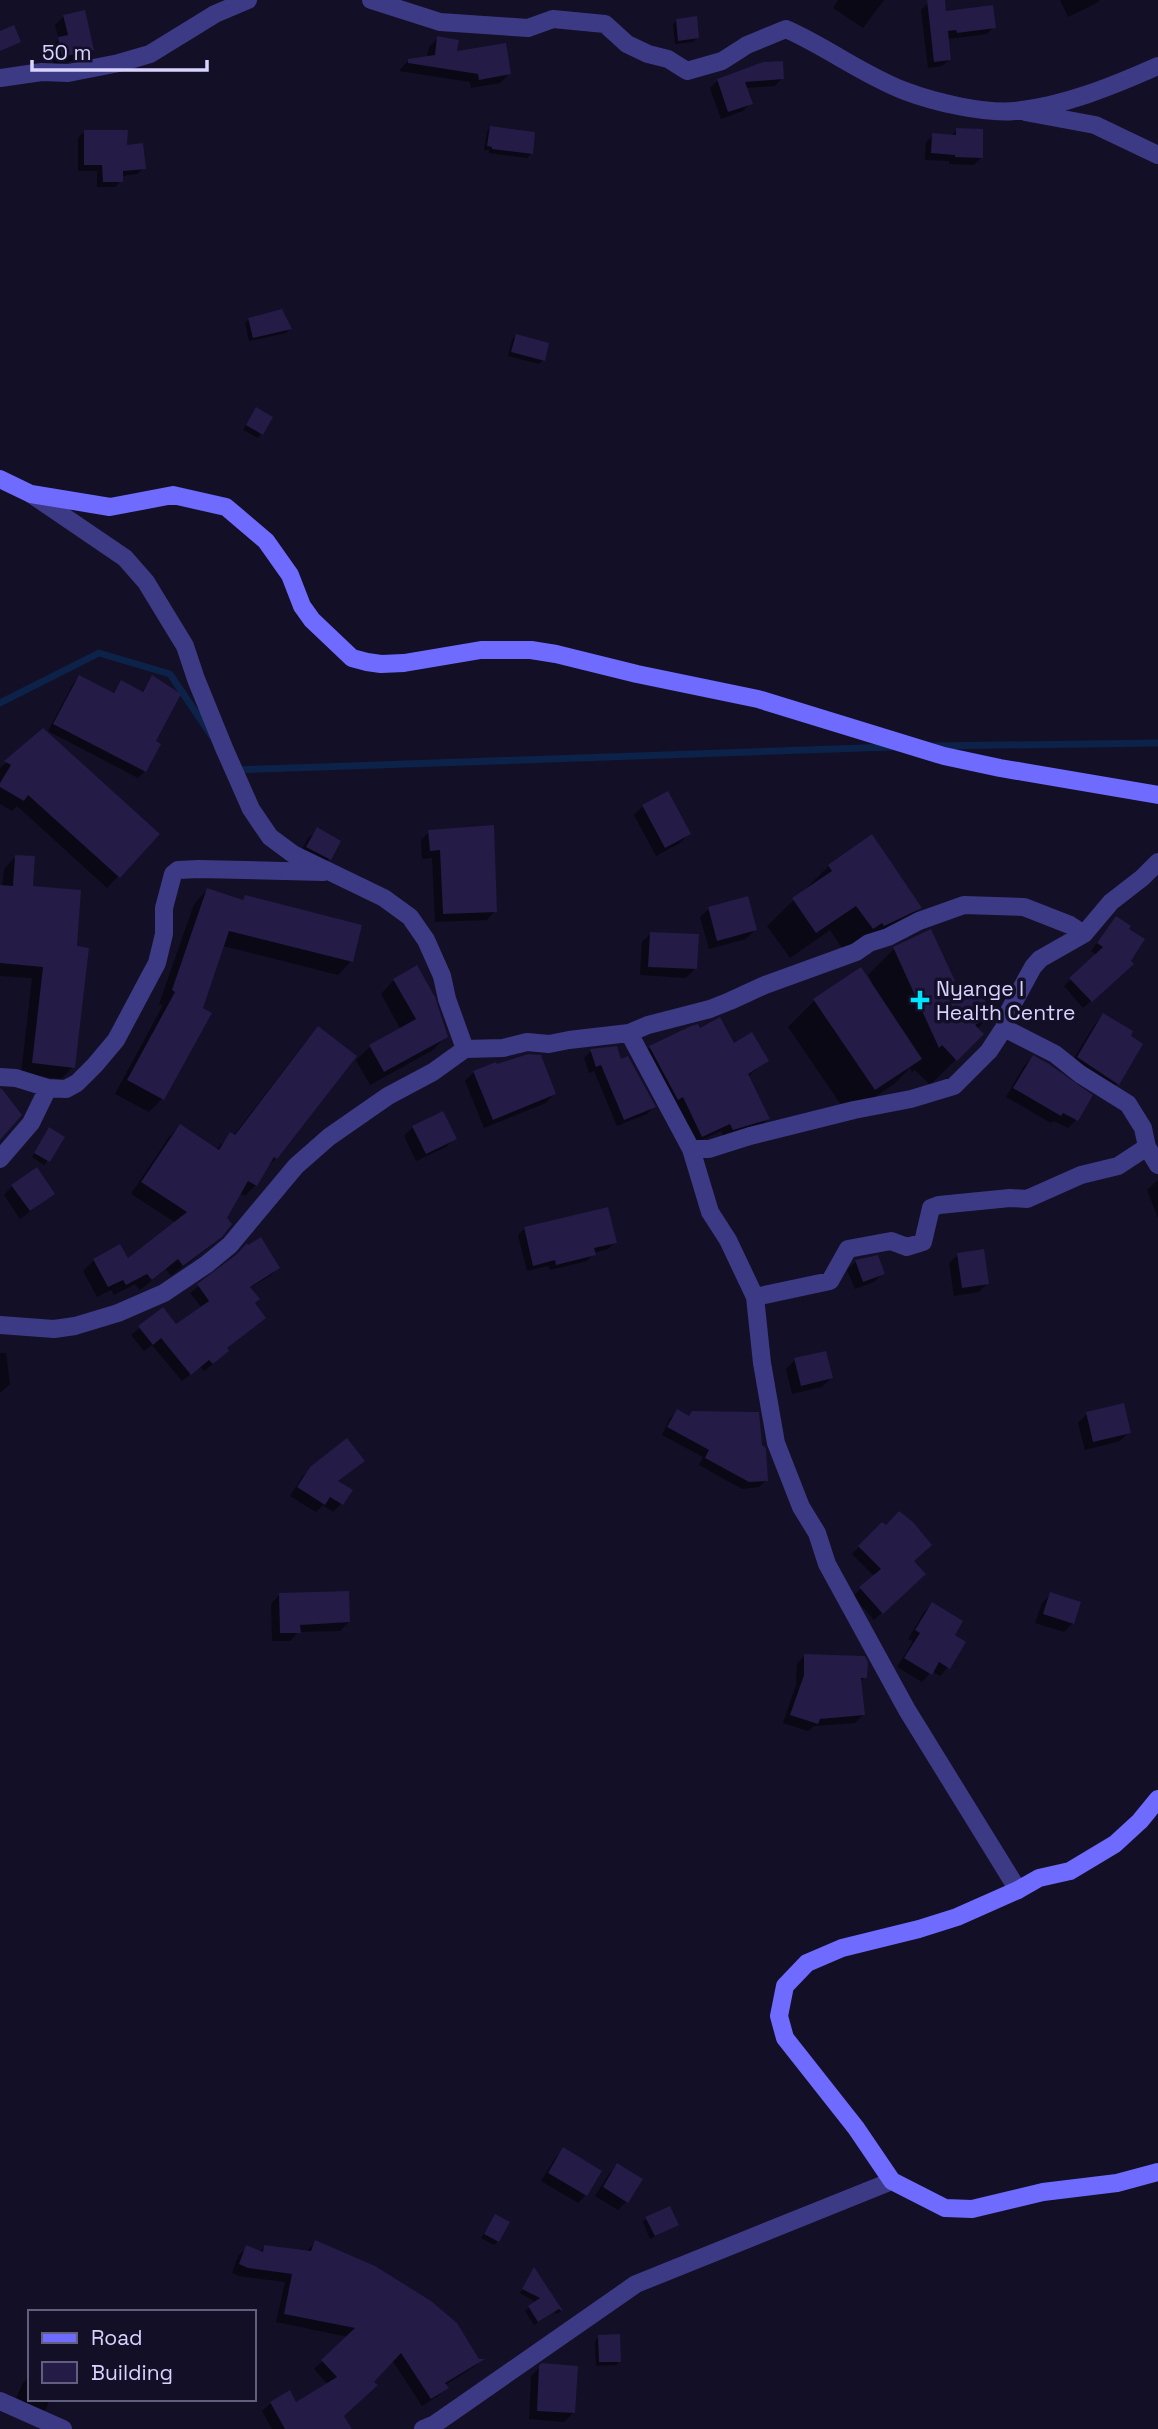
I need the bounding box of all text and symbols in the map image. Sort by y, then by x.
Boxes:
scale bar [32,28,206,72]
text: 50 m [42,39,92,66]
place label: Nyange I Health Centre [936,975,1075,1026]
marker: Nyange I Health Centre [910,990,930,1010]
legend [28,2310,256,2401]
text: Road [91,2324,143,2351]
text: Building [91,2359,173,2386]

